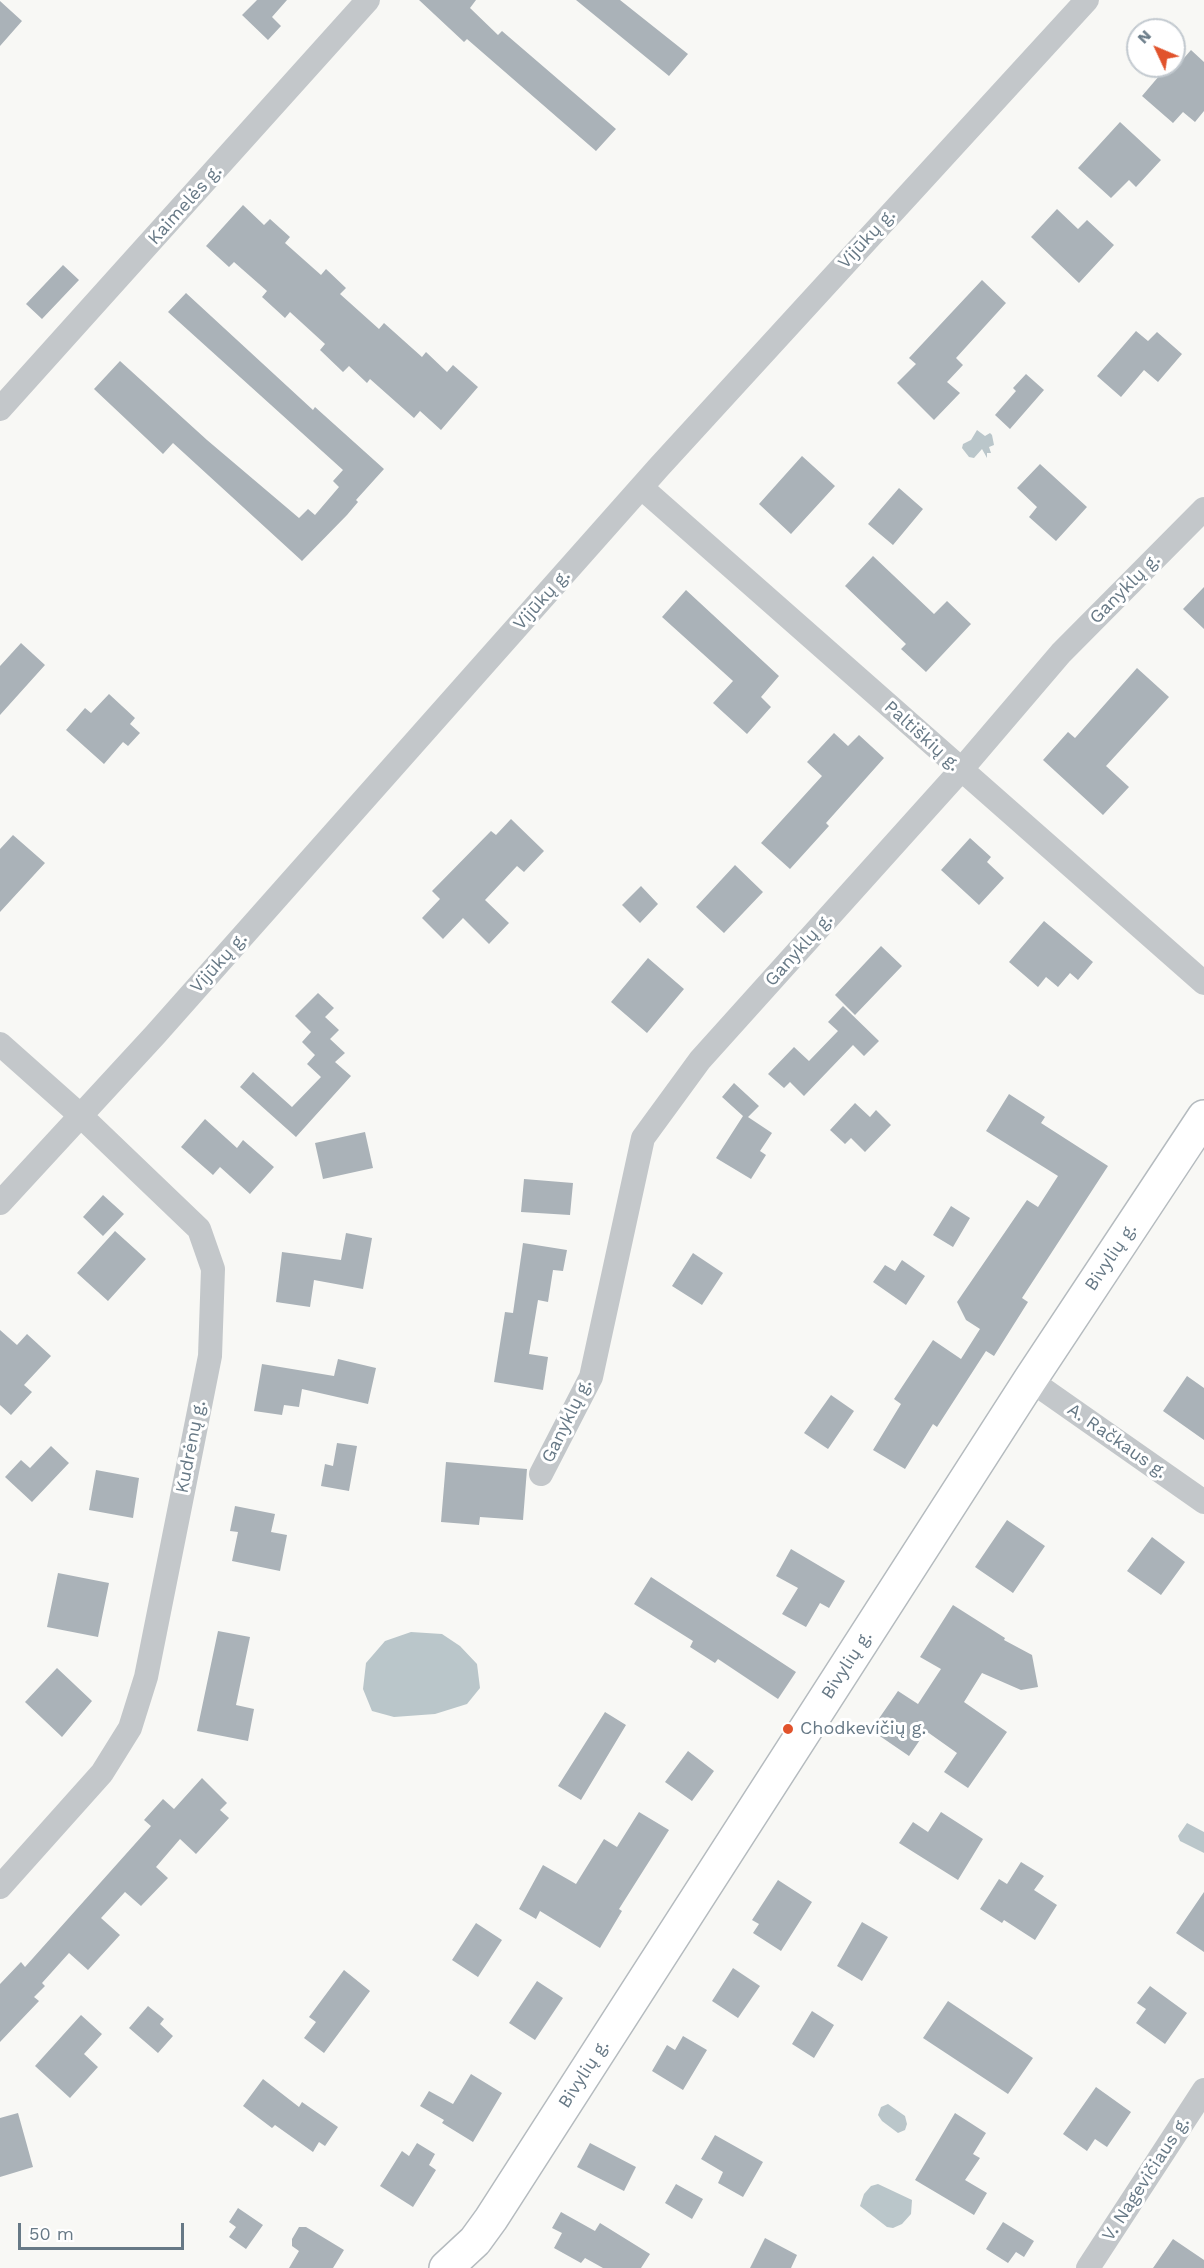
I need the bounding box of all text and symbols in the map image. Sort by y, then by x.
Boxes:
north arrow [1126,18,1186,78]
text: N [1133,26,1155,47]
street label: Kaimelės g. [144,161,226,249]
street label: Vijūkų g. [834,205,900,273]
street label: Ganyklų g. [1085,549,1165,629]
street label: Vijūkų g. [509,565,575,635]
street label: Paltiškių g. [880,696,964,776]
street label: Ganyklų g. [761,909,837,991]
street label: Vijūkų g. [186,928,252,998]
street label: Bivylių g. [1080,1219,1142,1295]
street label: Ganyklų g. [537,1375,597,1467]
street label: Kudrėnų g. [171,1399,211,1495]
street label: A. Račkaus g. [1063,1399,1171,1483]
street label: Bivylių g. [817,1627,877,1703]
place label: Chodkevičių g. [800,1718,926,1740]
marker: Chodkevičių g. [781,1722,795,1736]
street label: Bivylių g. [554,2036,614,2112]
street label: V. Nagevičiaus g. [1098,2113,1194,2245]
scale bar [21,2211,188,2249]
text: 50 m [29,2223,74,2244]

